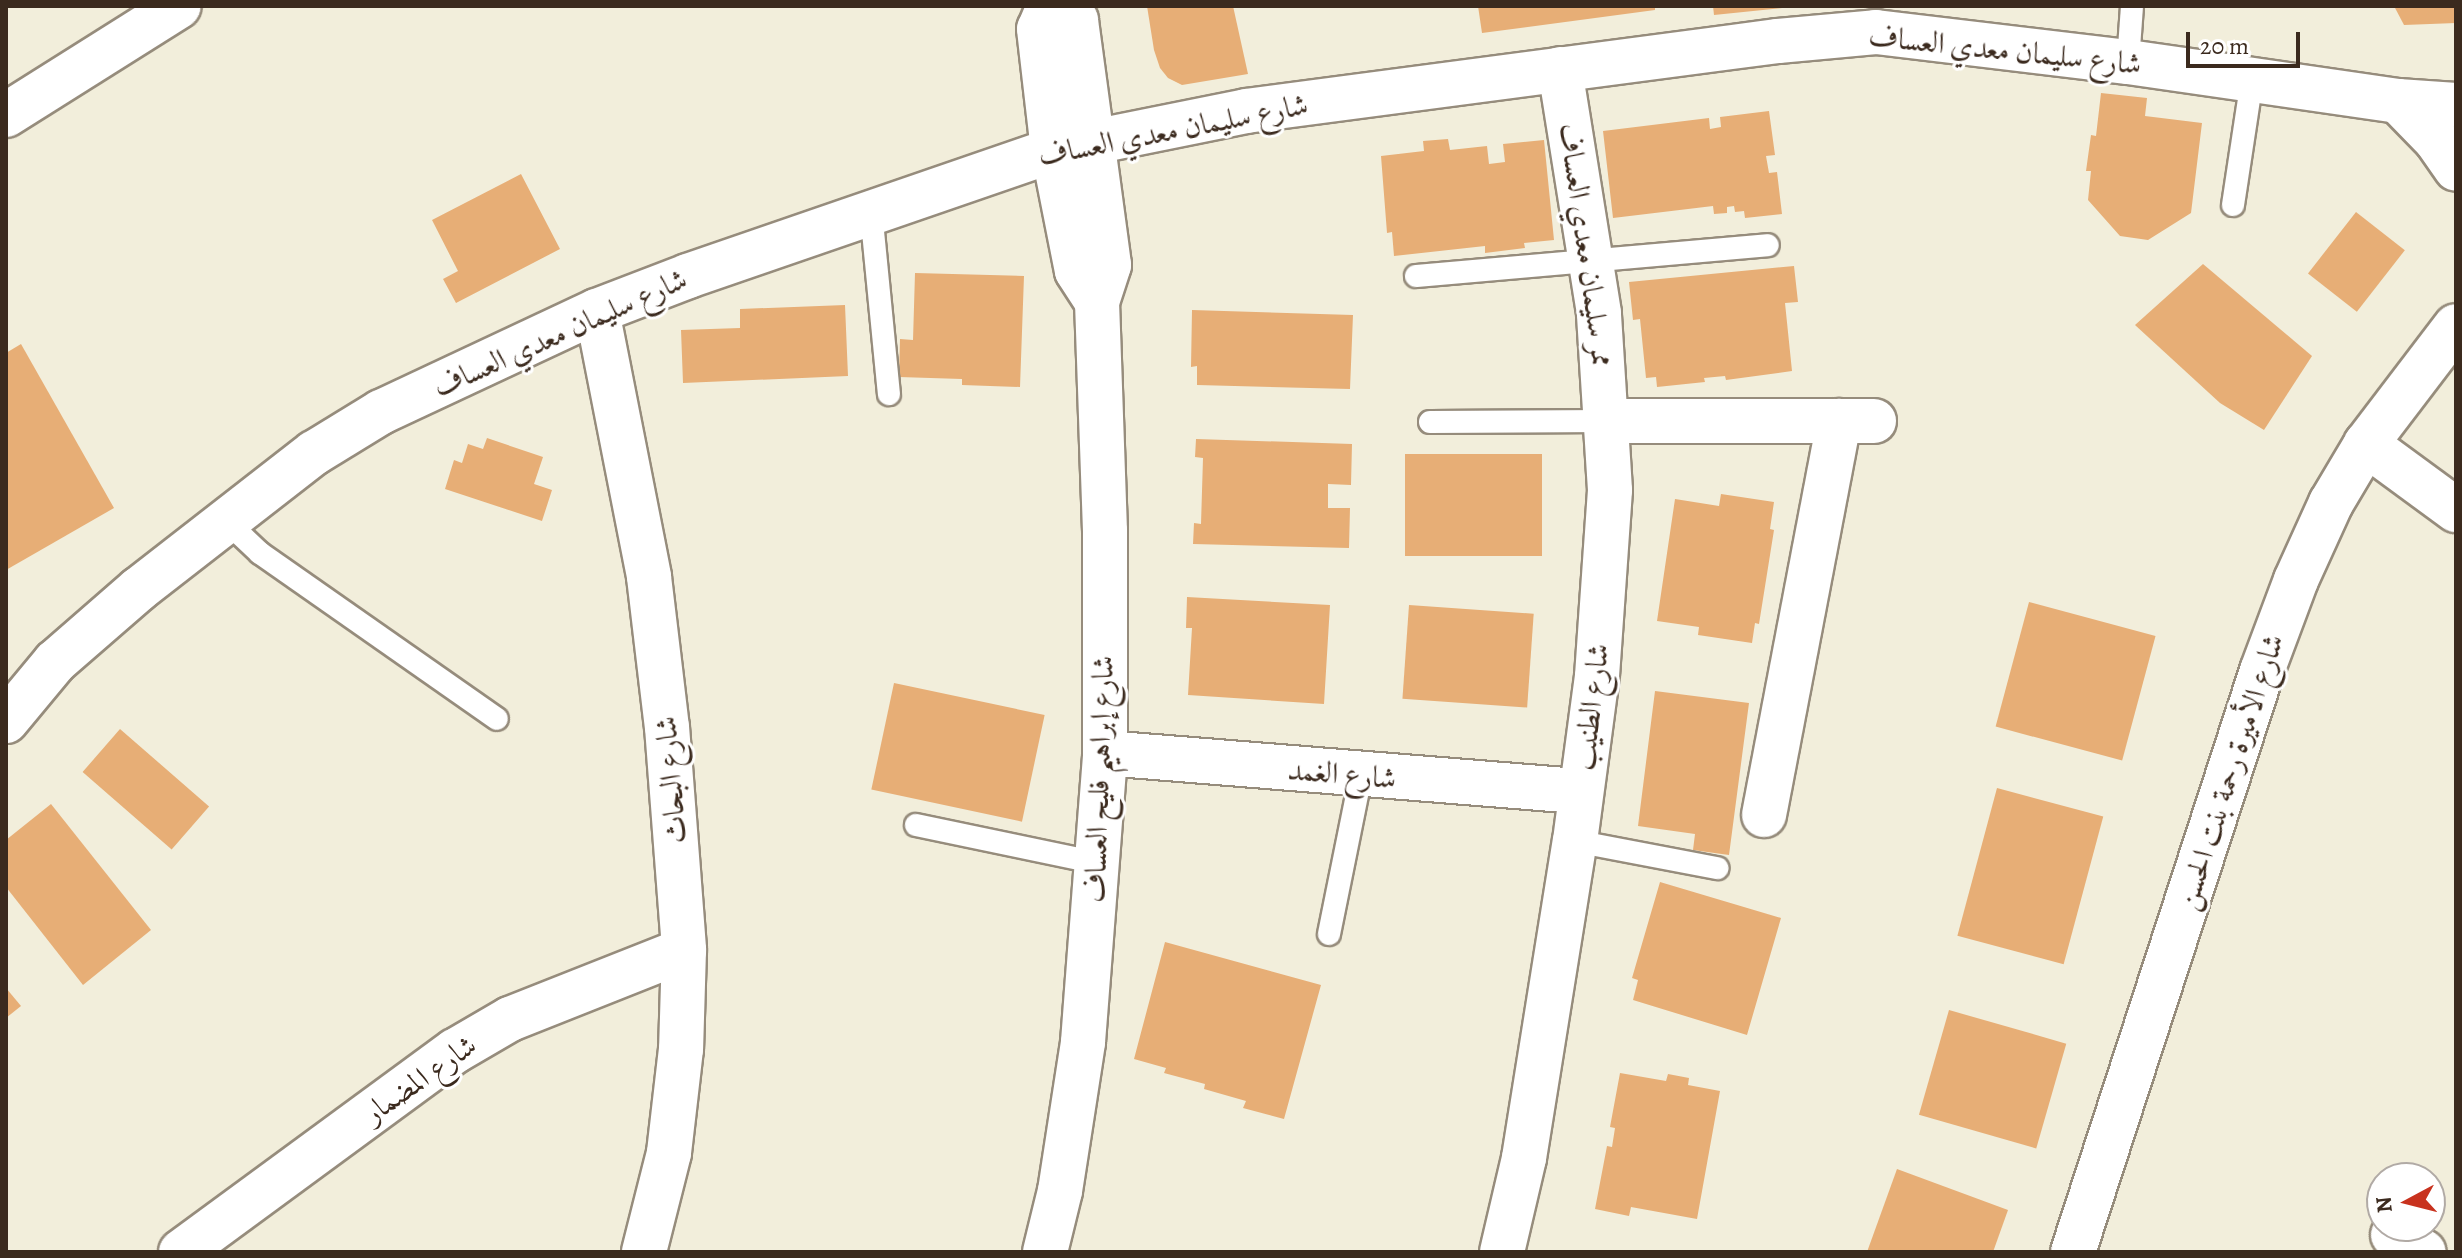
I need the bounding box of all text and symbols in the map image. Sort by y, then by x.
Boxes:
scale bar [2190,16,2304,66]
street label: شارع سليمان معدي العساف [1867,18,2143,82]
text: 20 m [2200,30,2249,62]
street label: شارع سليمان معدي العساف [1035,86,1311,174]
street label: ممر سليمان معدي العساف [1551,121,1621,369]
street label: شارع سليمان معدي العساف [428,261,692,405]
street label: شارع الأميرة رحمة بنت الحسن [2168,630,2292,914]
street label: شارع الطنيب [1565,642,1617,772]
street label: شارع إبراهيم فليح العساف [1077,655,1121,903]
street label: شارع البحاث [648,715,694,845]
street label: شارع الغمد [1286,751,1398,797]
street label: شارع المضمار [357,1027,483,1131]
north arrow [2366,1162,2446,1242]
text: N [2368,1195,2400,1214]

